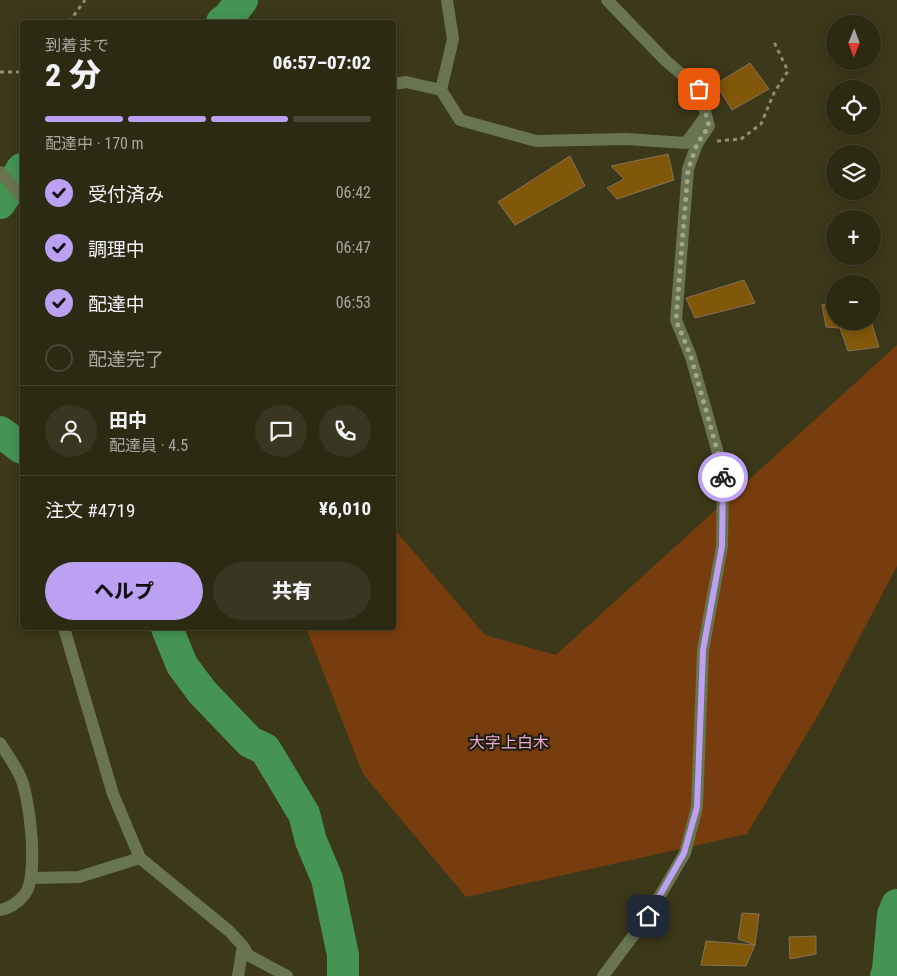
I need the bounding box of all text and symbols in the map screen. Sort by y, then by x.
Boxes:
north arrow [826,15,881,70]
map controls [826,15,881,330]
text: 到着まで [45,36,109,55]
text: 06:57–07:02 [273,51,371,74]
text: 2 分 [45,56,101,94]
pin [678,68,720,110]
icon: bag [685,75,713,103]
button: locate [826,80,881,135]
text: 配達中 · 170 m [45,134,144,153]
button: layers [826,145,881,200]
icon: check [45,179,73,207]
text: 受付済み [88,183,164,206]
text: 06:42 [336,183,371,202]
button: + [826,210,881,265]
icon: check [45,234,73,262]
text: 調理中 [88,238,145,261]
text: 06:47 [336,238,371,257]
button: − [826,275,881,330]
icon: check [45,289,73,317]
text: 配達中 [88,293,145,316]
text: 06:53 [336,293,371,312]
text: 配達完了 [88,348,164,371]
button: person [45,405,97,457]
button: chat [255,405,307,457]
button: phone [319,405,371,457]
text: 田中 [109,409,147,432]
text: 配達員 · 4.5 [109,436,188,455]
courier [698,452,748,502]
icon: bike [709,463,737,491]
text: ¥6,010 [319,497,371,520]
text: 注文 #4719 [45,499,135,522]
button: ヘルプ [45,562,203,620]
button: 共有 [213,562,371,620]
district label: 大字上白木 [469,733,549,752]
pin [627,895,669,937]
icon: home [634,902,662,930]

